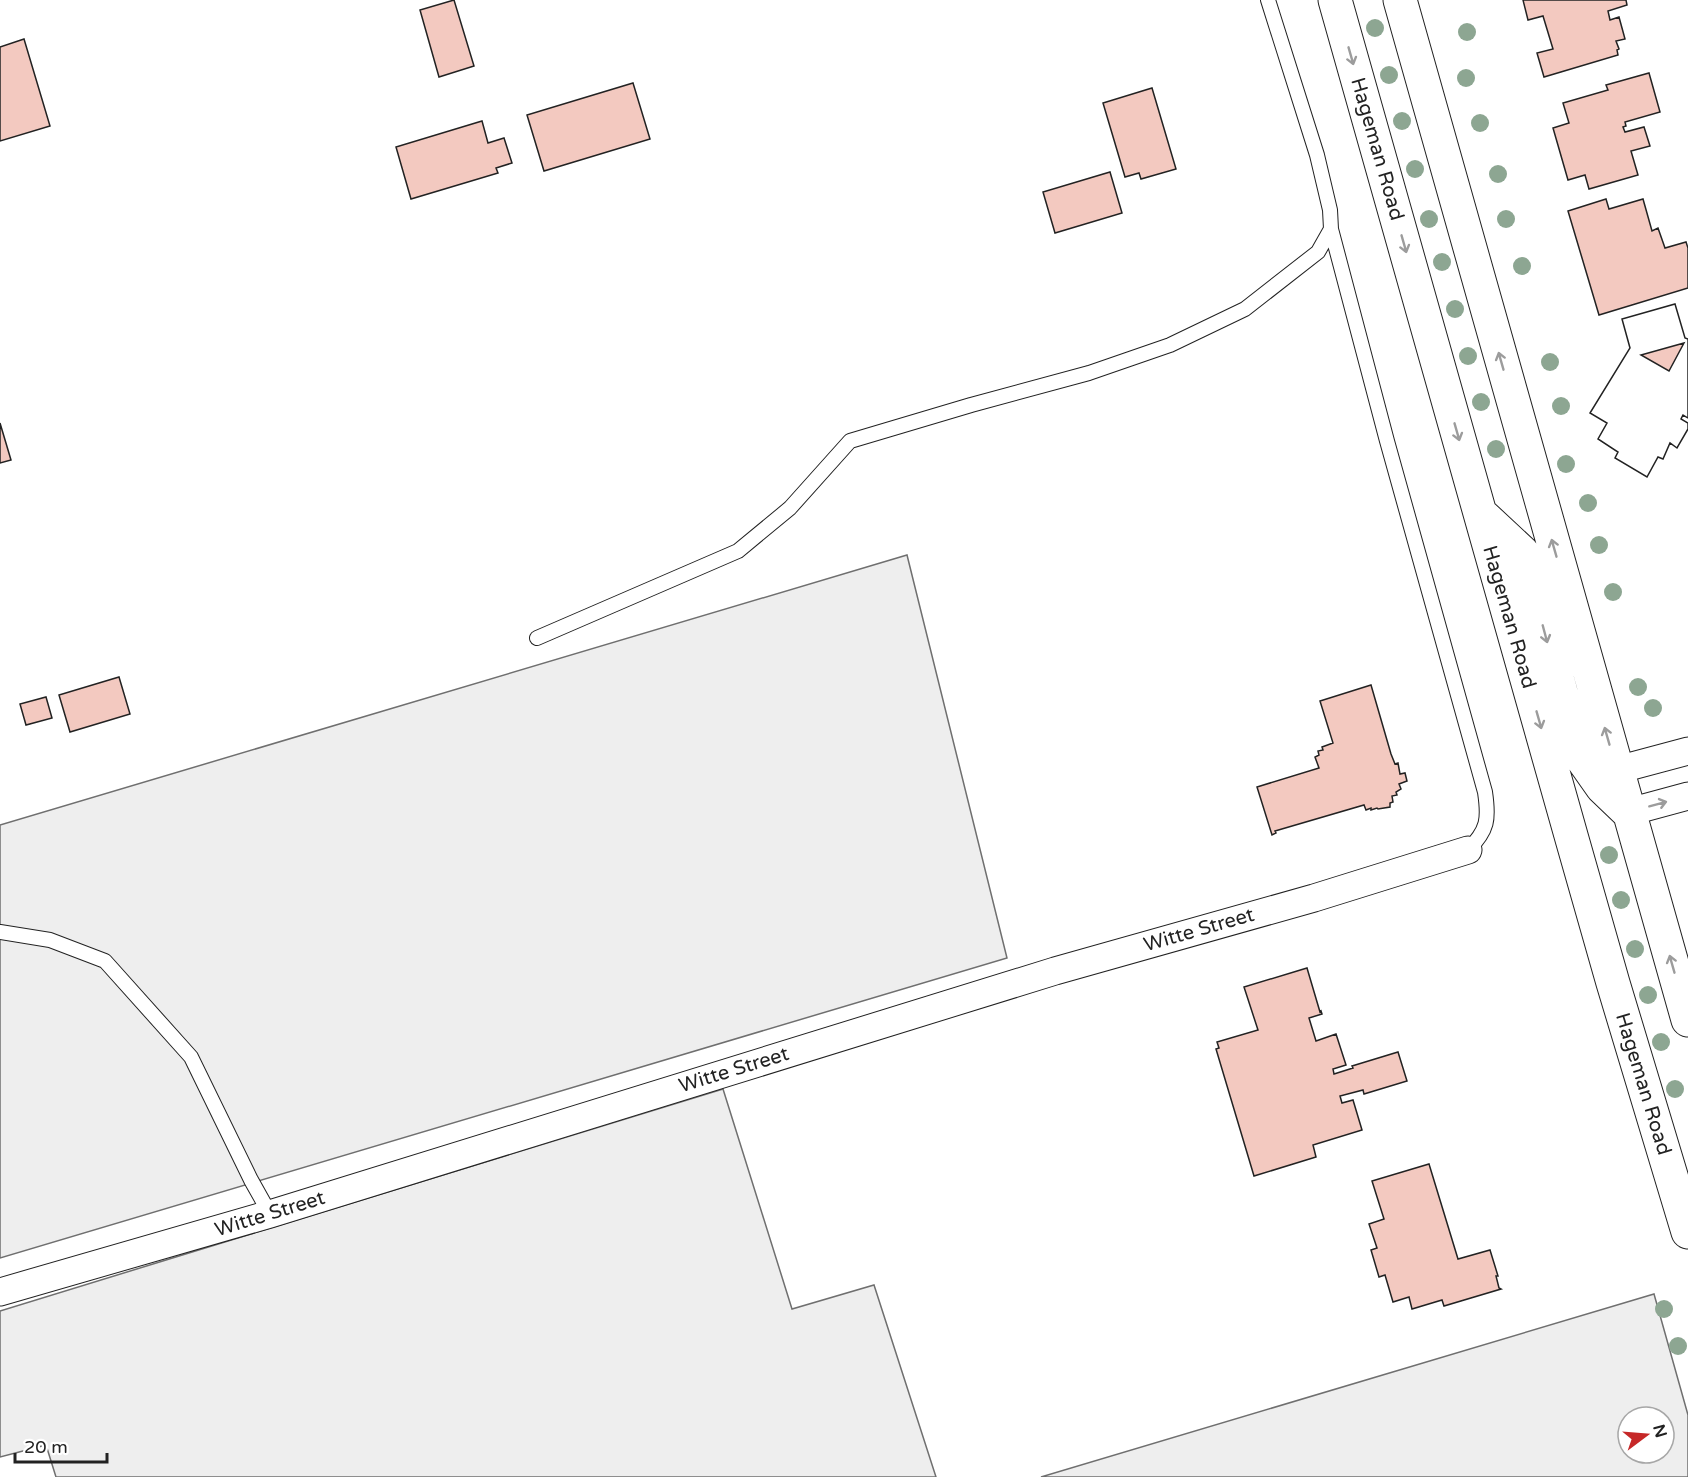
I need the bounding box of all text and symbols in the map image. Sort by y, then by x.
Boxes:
one-way arrow [1346,46,1357,65]
street label: Hageman Road [1345,75,1409,223]
one-way arrow [1399,234,1410,253]
one-way arrow [1495,351,1507,370]
one-way arrow [1452,422,1463,441]
one-way arrow [1548,539,1560,558]
street label: Hageman Road [1477,543,1541,691]
one-way arrow [1540,624,1552,643]
one-way arrow [1533,711,1545,730]
one-way arrow [1601,727,1612,746]
one-way arrow [1648,798,1667,809]
street label: Witte Street [1141,903,1257,957]
one-way arrow [1666,955,1677,974]
street label: Hageman Road [1610,1010,1676,1158]
street label: Witte Street [676,1042,792,1098]
street label: Witte Street [212,1186,328,1242]
north arrow [1616,1405,1676,1465]
text: N [1648,1422,1671,1440]
scale bar [15,1426,106,1464]
text: 20 m [24,1436,68,1458]

